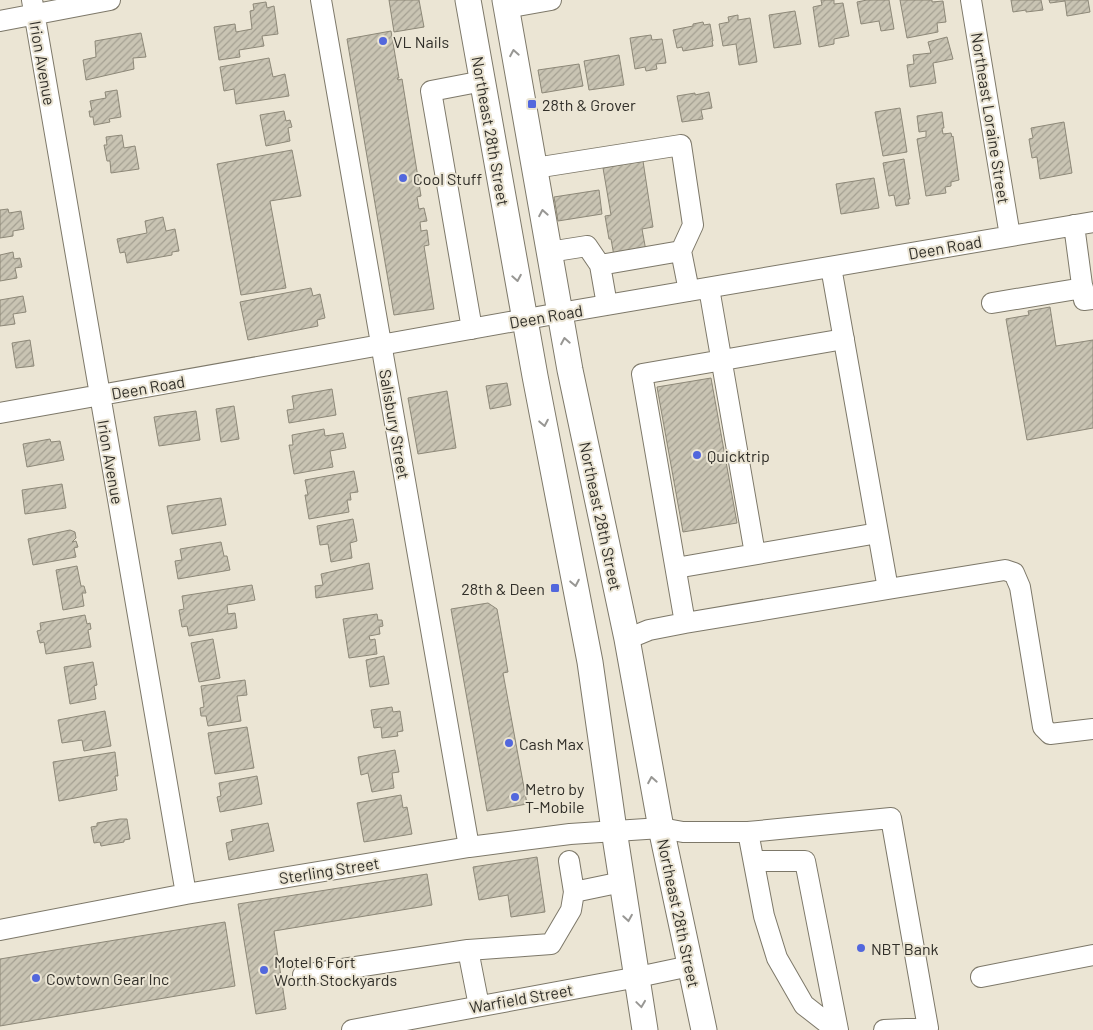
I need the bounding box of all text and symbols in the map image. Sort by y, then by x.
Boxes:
street label: Irion Avenue [26,19,60,107]
street label: Northeast Loraine Street [968,31,1014,205]
place label: VL Nails [393,32,449,51]
marker: VL Nails [377,35,389,47]
one-way arrow [510,49,520,57]
street label: Northeast 28th Street [468,55,514,207]
place label: 28th & Grover [542,95,636,114]
marker: 28th & Grover [526,98,538,110]
place label: Cool Stuff [413,169,482,188]
marker: Cool Stuff [397,172,409,184]
one-way arrow [538,209,548,217]
street label: Deen Road [907,231,983,263]
one-way arrow [512,274,522,283]
street label: Deen Road [508,300,584,332]
one-way arrow [561,337,571,346]
street label: Salisbury Street [376,368,414,480]
street label: Deen Road [110,371,186,403]
street label: Irion Avenue [94,418,128,506]
one-way arrow [538,419,549,428]
street label: Northeast 28th Street [576,440,626,592]
place label: Quicktrip [707,446,770,465]
marker: Quicktrip [691,449,703,461]
one-way arrow [569,578,580,587]
place label: 28th & Deen [461,579,545,598]
marker: 28th & Deen [549,582,561,594]
place label: Cash Max [519,734,584,753]
marker: Cash Max [503,737,515,749]
one-way arrow [648,776,658,785]
place label: Metro by T-Mobile [525,779,585,816]
marker: Metro by T-Mobile [509,791,521,803]
street label: Northeast 28th Street [654,837,704,989]
street label: Sterling Street [278,853,380,887]
one-way arrow [622,914,633,922]
place label: NBT Bank [871,939,939,958]
marker: NBT Bank [855,942,867,954]
place label: Motel 6 Fort Worth Stockyards [274,952,397,989]
marker: Motel 6 Fort Worth Stockyards [258,964,270,976]
place label: Cowtown Gear Inc [46,969,169,988]
marker: Cowtown Gear Inc [30,972,42,984]
street label: Warfield Street [468,980,574,1016]
one-way arrow [636,999,646,1008]

